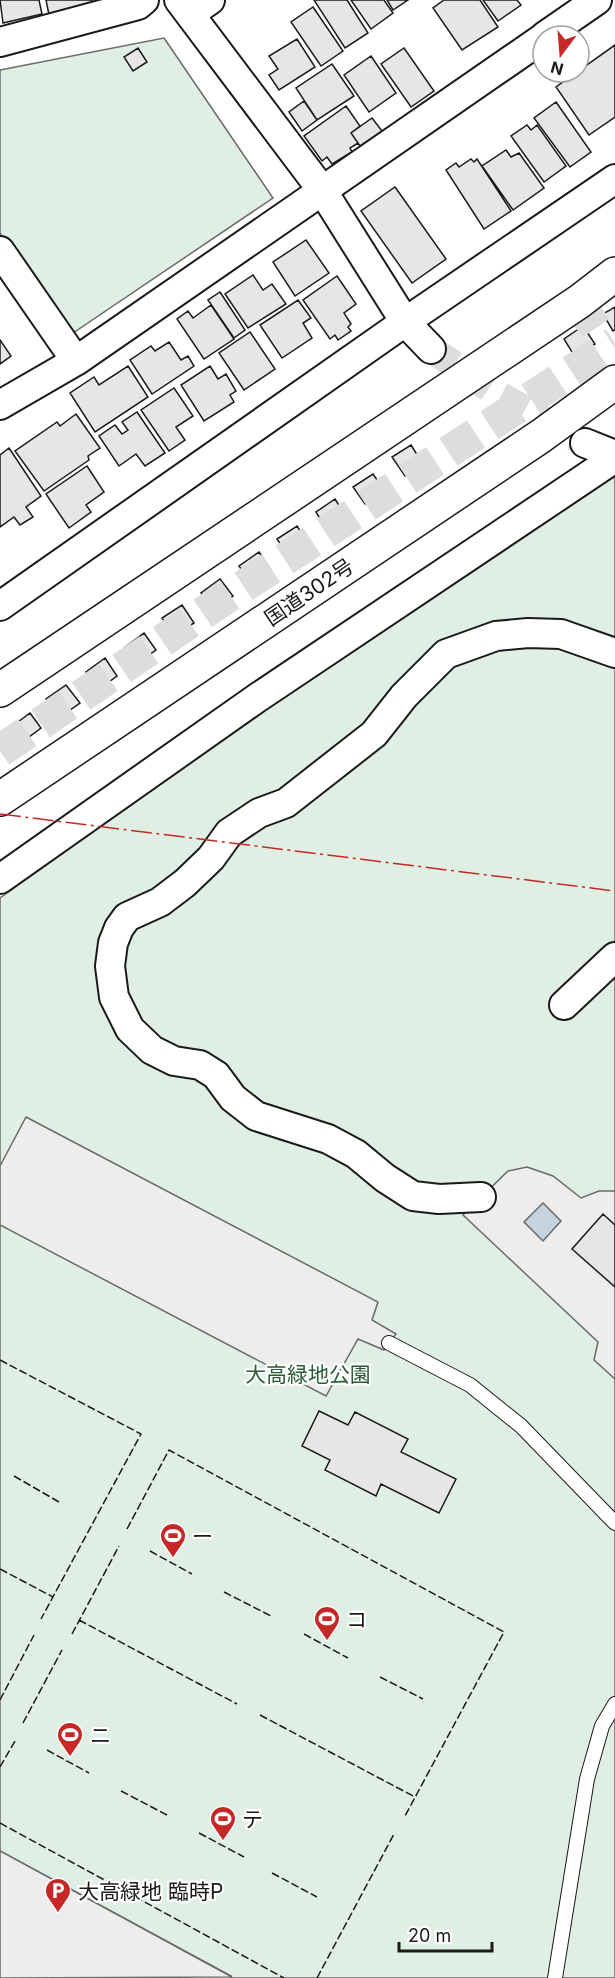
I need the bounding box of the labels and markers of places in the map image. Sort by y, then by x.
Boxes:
sports icon: ー [158,1521,188,1559]
place label: ー [192,1524,213,1549]
sports icon: コ [312,1604,342,1642]
place label: コ [346,1607,367,1632]
sports icon: ニ [55,1720,85,1758]
place label: ニ [90,1723,111,1748]
sports icon: テ [208,1804,238,1842]
place label: テ [242,1807,263,1832]
parking icon: 大高緑地 臨時P [43,1876,73,1914]
place label: 大高緑地 臨時P [78,1879,223,1904]

